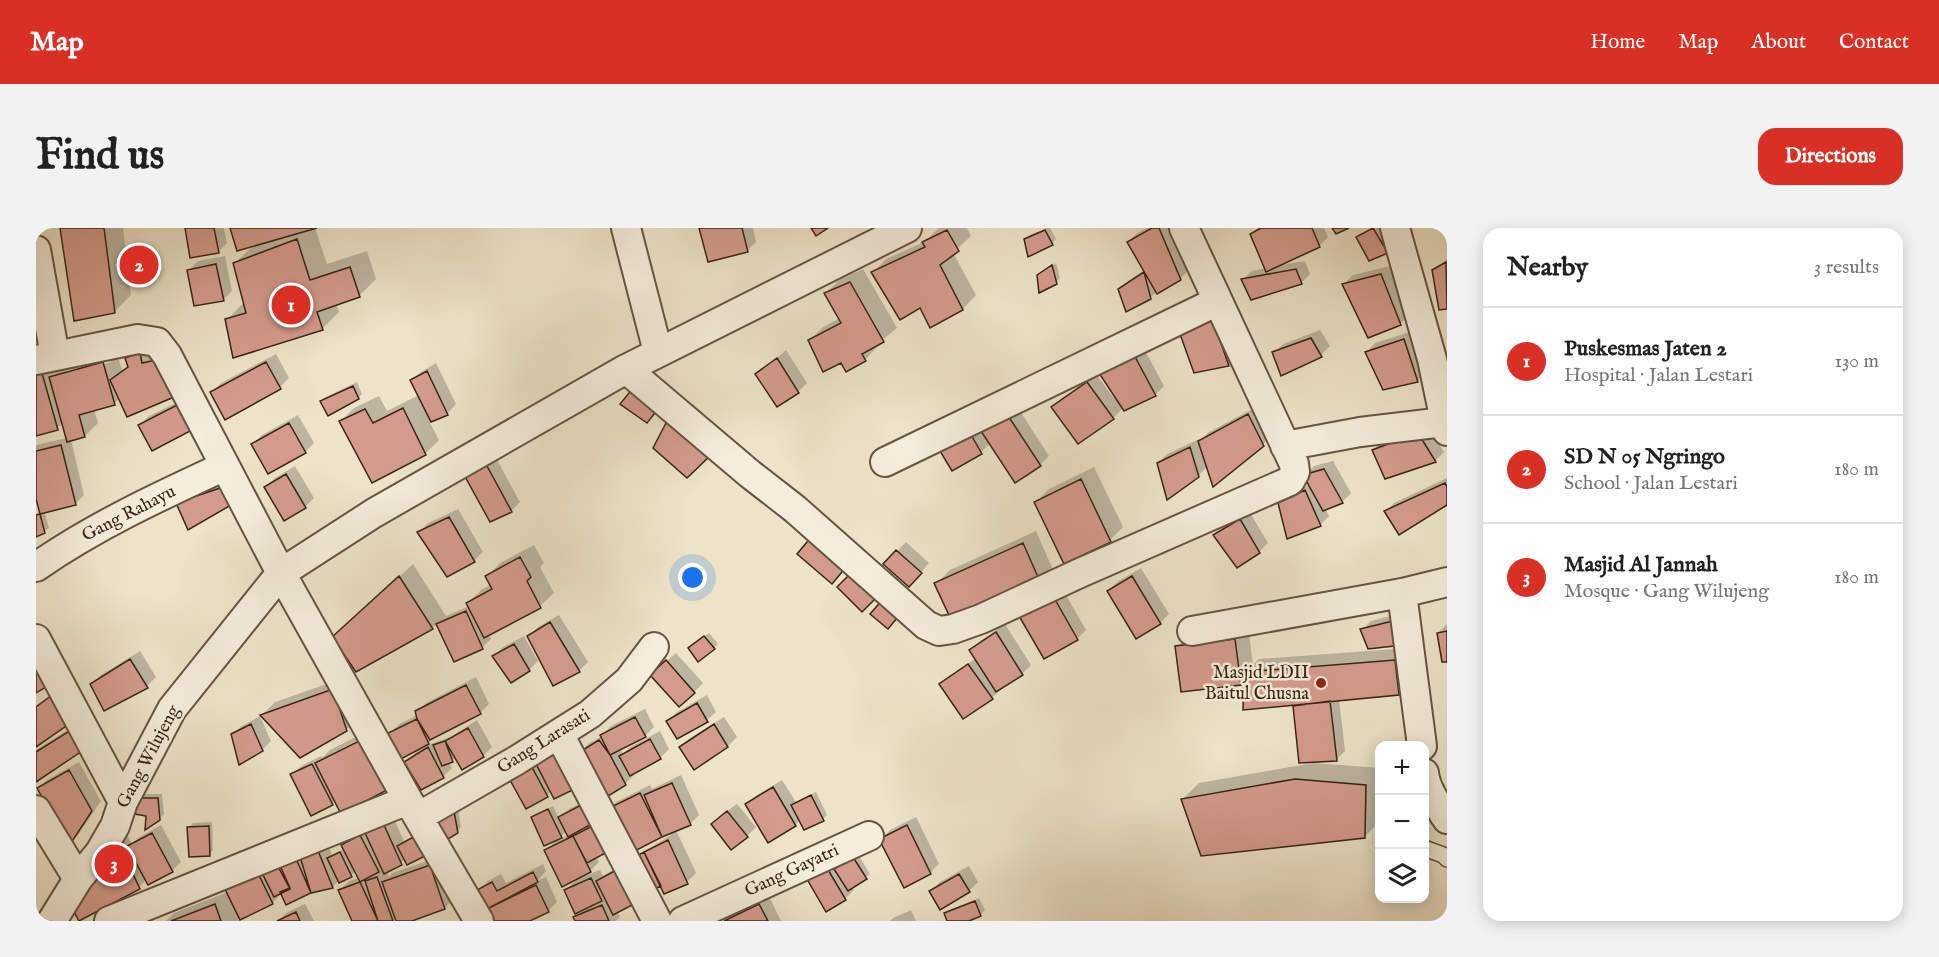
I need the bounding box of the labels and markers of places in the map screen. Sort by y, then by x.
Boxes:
pin: 2 [120,243,158,288]
pin: 1 [272,282,310,328]
place label: Masjid LDII Baitul Chusna [1205,662,1309,706]
marker: Masjid LDII Baitul Chusna [1314,676,1328,690]
pin: 3 [94,842,134,886]

